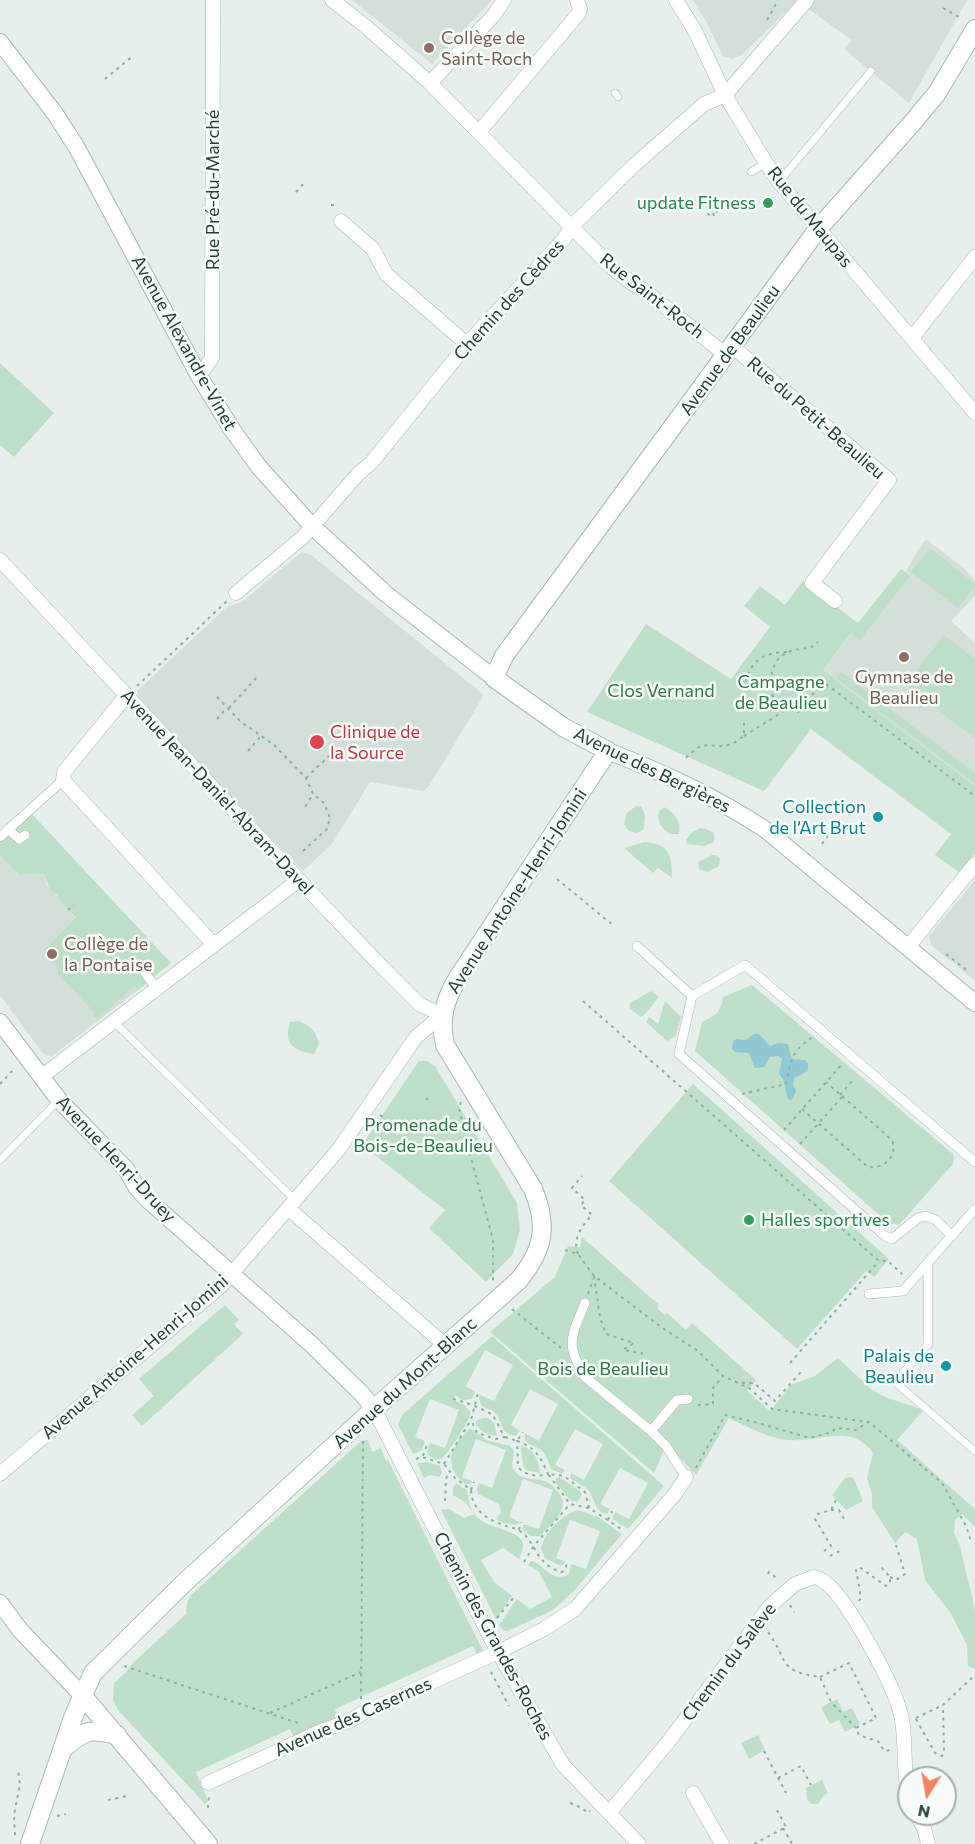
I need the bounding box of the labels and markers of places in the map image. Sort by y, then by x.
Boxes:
place label: Collège de Saint-Roch [441,27,532,70]
marker: Collège de Saint-Roch [422,41,436,55]
place label: update Fitness [637,192,756,214]
marker: update Fitness [761,196,775,210]
marker: Gymnase de Beaulieu [897,650,911,664]
place label: Gymnase de Beaulieu [855,666,953,708]
place label: Clinique de la Source [330,721,420,764]
marker: Clinique de la Source [308,733,326,751]
place label: Collection de l’Art Brut [769,796,866,838]
marker: Collection de l’Art Brut [871,810,885,824]
place label: Collège de la Pontaise [64,933,153,976]
marker: Collège de la Pontaise [45,947,59,961]
place label: Halles sportives [761,1209,890,1231]
marker: Halles sportives [742,1213,756,1227]
place label: Palais de Beaulieu [863,1345,934,1388]
marker: Palais de Beaulieu [939,1359,953,1373]

